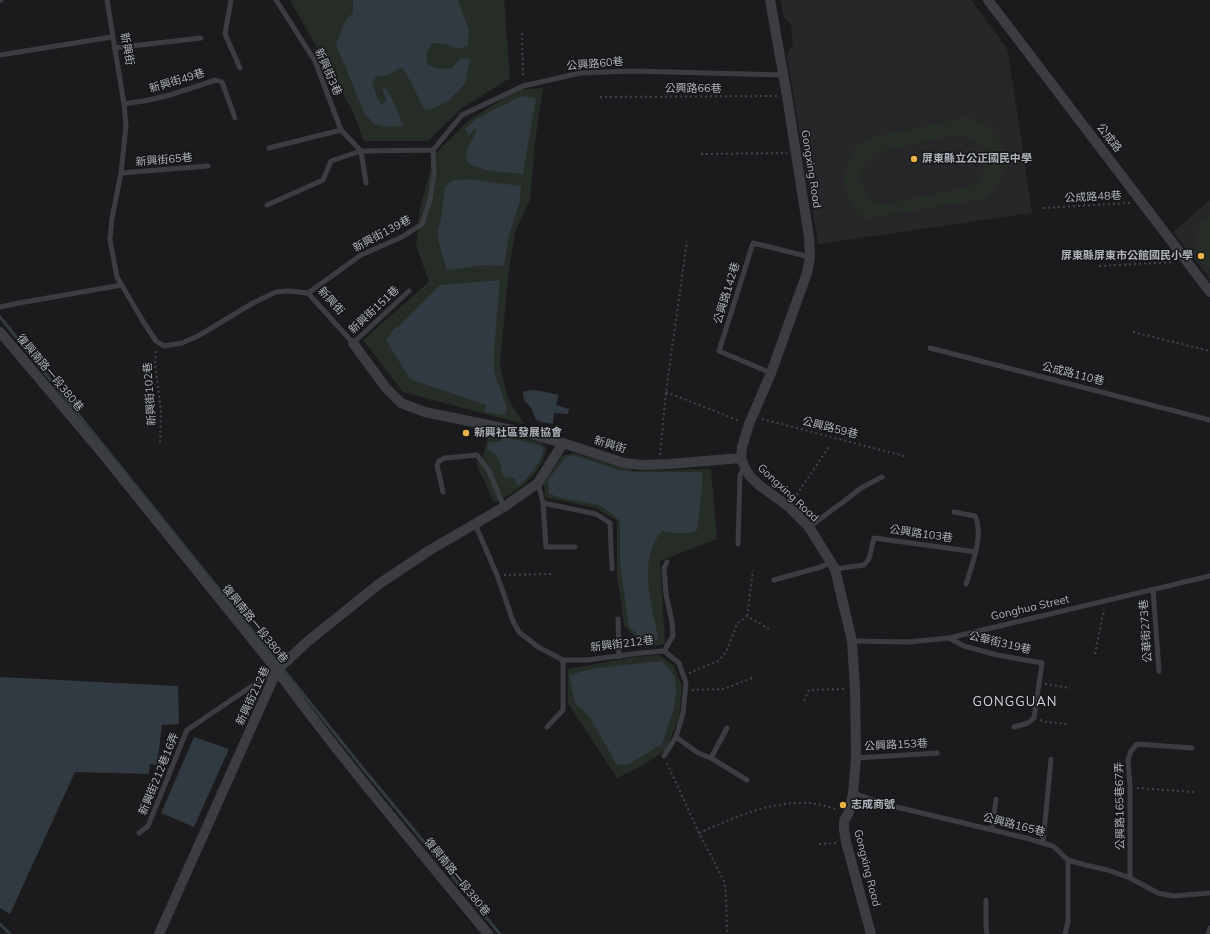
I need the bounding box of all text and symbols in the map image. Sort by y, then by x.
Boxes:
street label: 新興街 [118,32,136,66]
street label: 新興街3巷 [312,46,344,98]
street label: 公興路60巷 [566,55,624,73]
street label: 新興街49巷 [148,66,206,96]
street label: 公興路66巷 [664,82,722,96]
street label: 公成路 [1094,121,1124,155]
street label: Gongxing Road [798,129,824,209]
street label: 新興街65巷 [135,151,193,169]
place label: 屏東縣立公正國民中學 [922,152,1032,166]
marker: 屏東縣立公正國民中學 [909,154,919,164]
street label: 公成路48巷 [1064,189,1122,205]
street label: 新興街139巷 [351,213,413,255]
place label: 屏東縣屏東市公館國民小學 [1061,249,1193,263]
marker: 屏東縣屏東市公館國民小學 [1196,251,1206,261]
street label: 公興路142巷 [711,261,743,325]
street label: 新興街151巷 [346,283,402,337]
street label: 新興街 [315,284,347,318]
street label: 復興南路一段380巷 [14,332,86,414]
street label: 公成路110巷 [1040,360,1106,388]
street label: 新興街102巷 [141,362,159,426]
street label: 公興路59巷 [801,415,859,441]
place label: 新興社區發展協會 [474,426,562,440]
marker: 新興社區發展協會 [461,428,471,438]
street label: 新興街 [592,434,628,456]
street label: Gongxing Road [755,461,821,525]
street label: 公興路103巷 [888,523,954,545]
street label: 復興南路一段380巷 [219,582,291,666]
street label: Gonghua Street [989,593,1071,623]
street label: 公華街273巷 [1137,599,1155,663]
street label: 公華街319巷 [967,629,1033,657]
street label: 新興街212巷 [590,634,654,654]
street label: 新興街212巷 [234,664,272,728]
district label: GONGGUAN [973,694,1057,710]
street label: 新興街212巷16弄 [136,731,182,817]
street label: 公興路153巷 [864,737,928,753]
street label: 公興路165巷67弄 [1113,762,1127,850]
place label: 志成商號 [851,798,895,812]
marker: 志成商號 [838,800,848,810]
street label: 公興路165巷 [981,811,1047,839]
street label: Gongxing Road [851,828,883,908]
street label: 復興南路一段380巷 [421,835,493,919]

